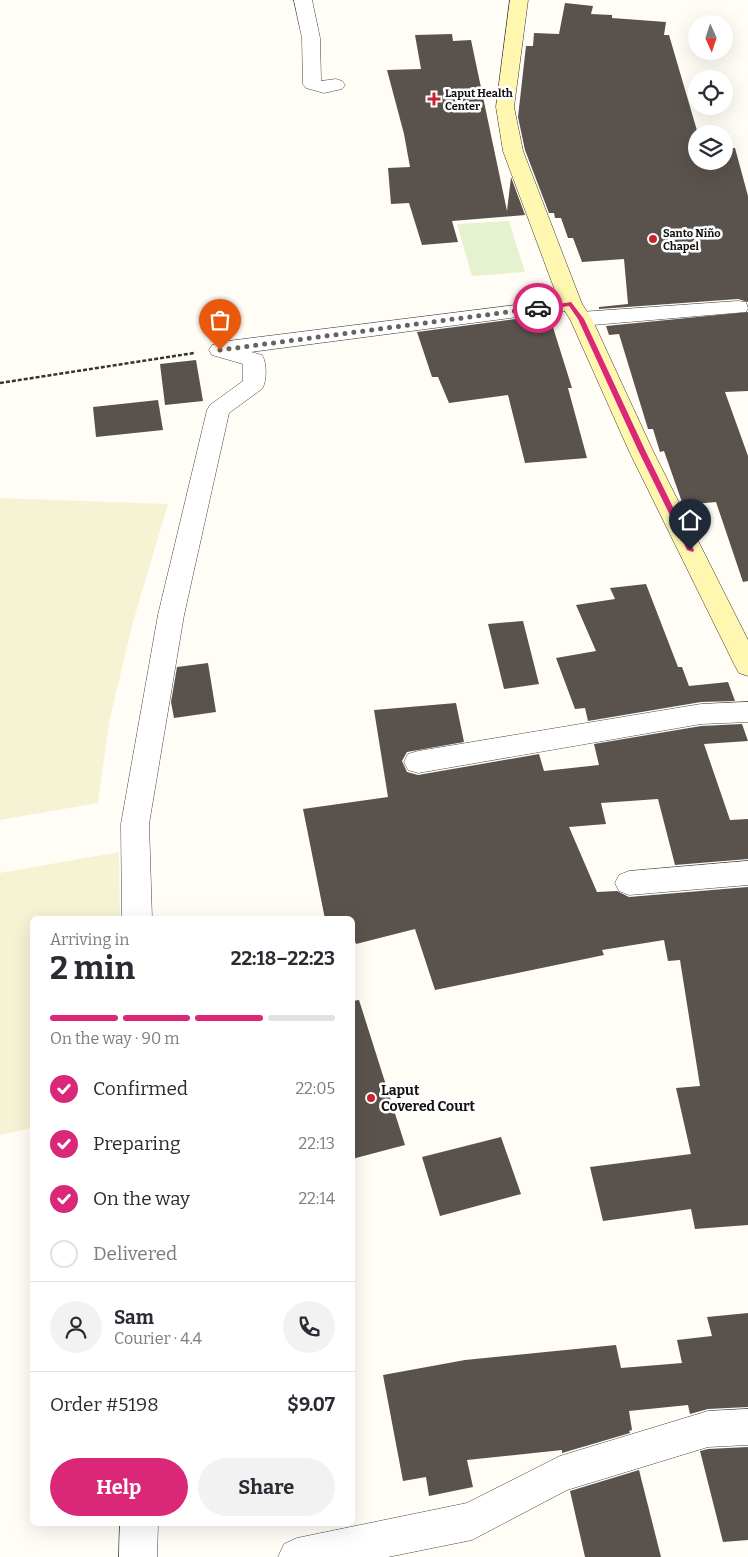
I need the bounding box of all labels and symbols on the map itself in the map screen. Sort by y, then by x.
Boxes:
north arrow [688,15,732,60]
place label: Laput Health Center [445,87,513,113]
marker: Laput Health Center [427,92,441,106]
place label: Santo Niño Chapel [663,227,721,253]
marker: Santo Niño Chapel [647,233,659,245]
courier [513,283,563,333]
pin [199,299,241,350]
pin [669,499,711,550]
place label: Laput Covered Court [381,1082,476,1115]
marker: Laput Covered Court [365,1092,377,1104]

